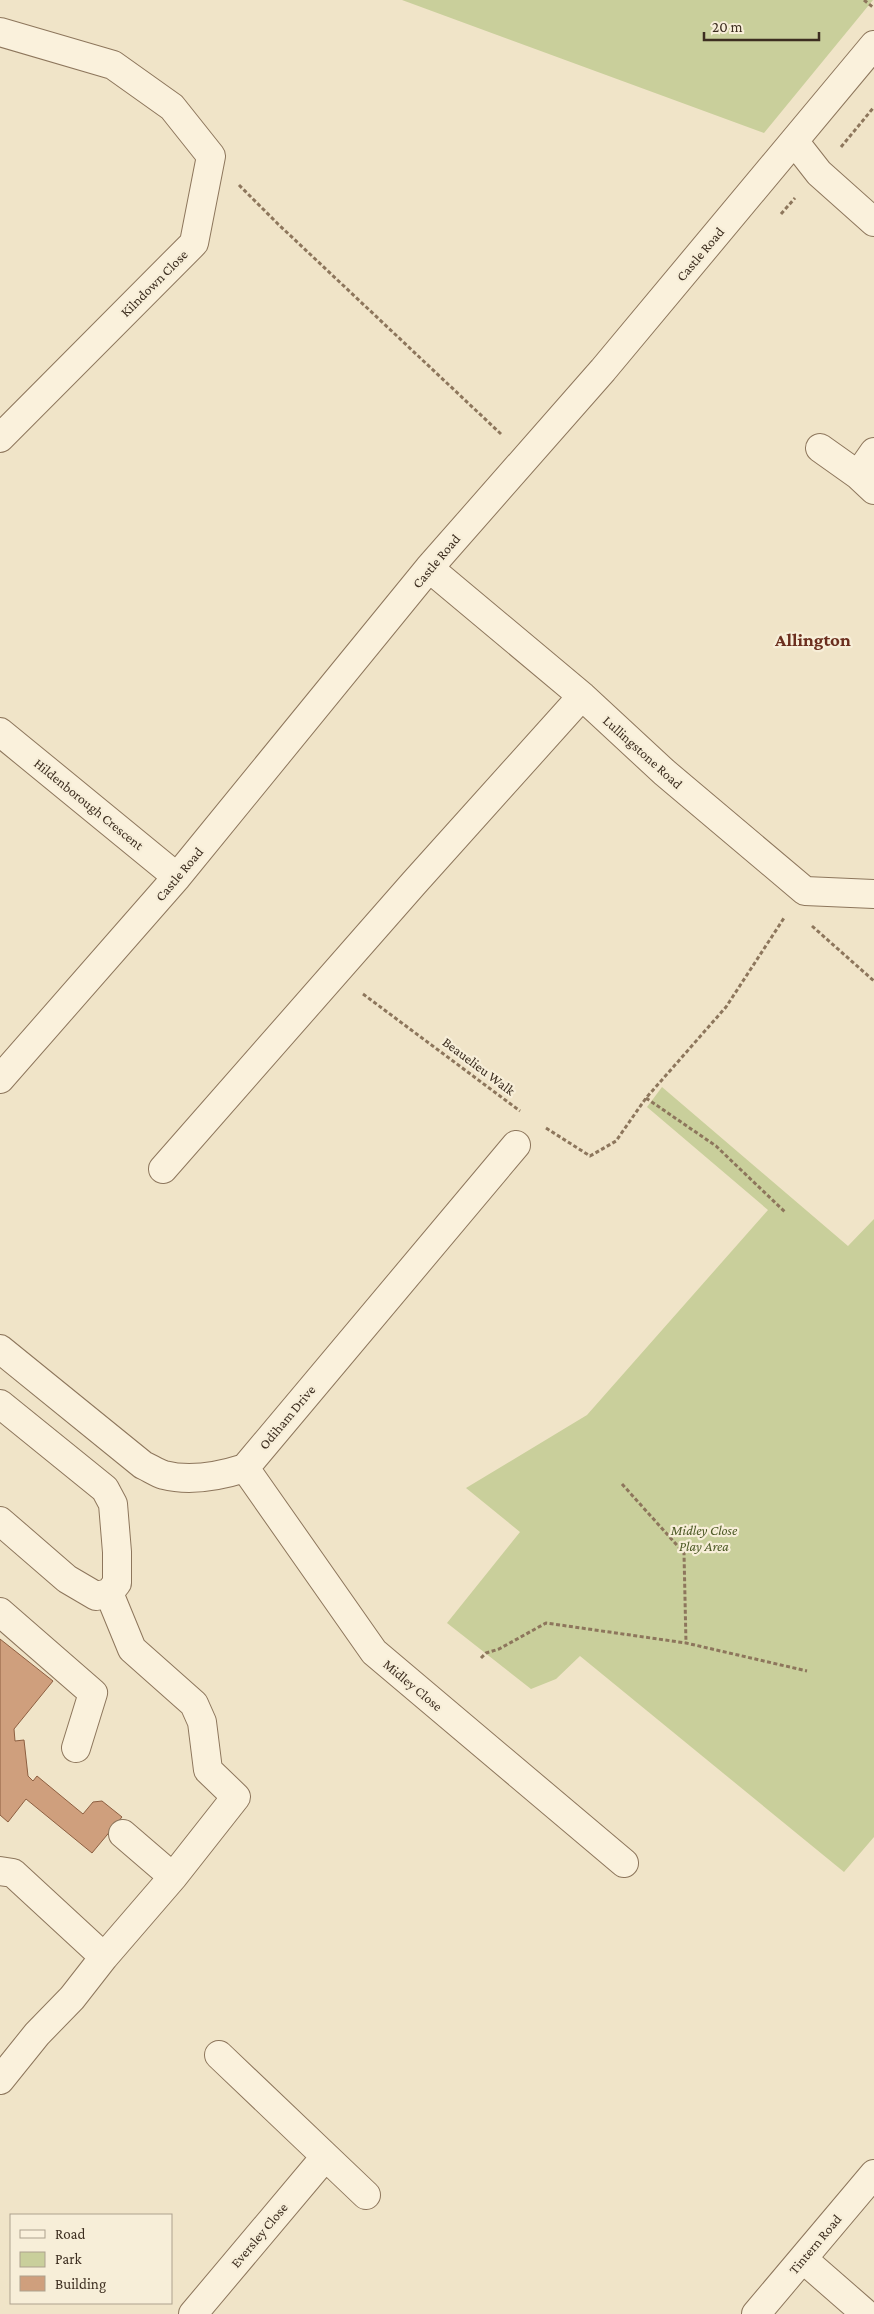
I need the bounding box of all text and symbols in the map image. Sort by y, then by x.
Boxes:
scale bar [704,10,819,42]
text: 20 m [712,19,743,35]
street label: Castle Road [673,223,728,284]
street label: Kilndown Close [117,246,191,320]
street label: Castle Road [409,530,464,591]
district label: Allington [774,629,851,650]
street label: Lullingstone Road [600,712,686,792]
street label: Hildenborough Crescent [31,755,147,853]
street label: Castle Road [152,843,207,904]
street label: Beauelieu Walk [440,1034,519,1099]
street label: Odiham Drive [256,1382,318,1452]
park label: Midley Close Play Area [670,1522,738,1554]
street label: Midley Close [380,1656,446,1714]
street label: Eversley Close [227,2199,291,2271]
street label: Tintern Road [785,2210,845,2277]
legend [10,2214,172,2304]
text: Road [55,2226,86,2242]
text: Park [55,2251,82,2267]
text: Building [55,2276,106,2293]

